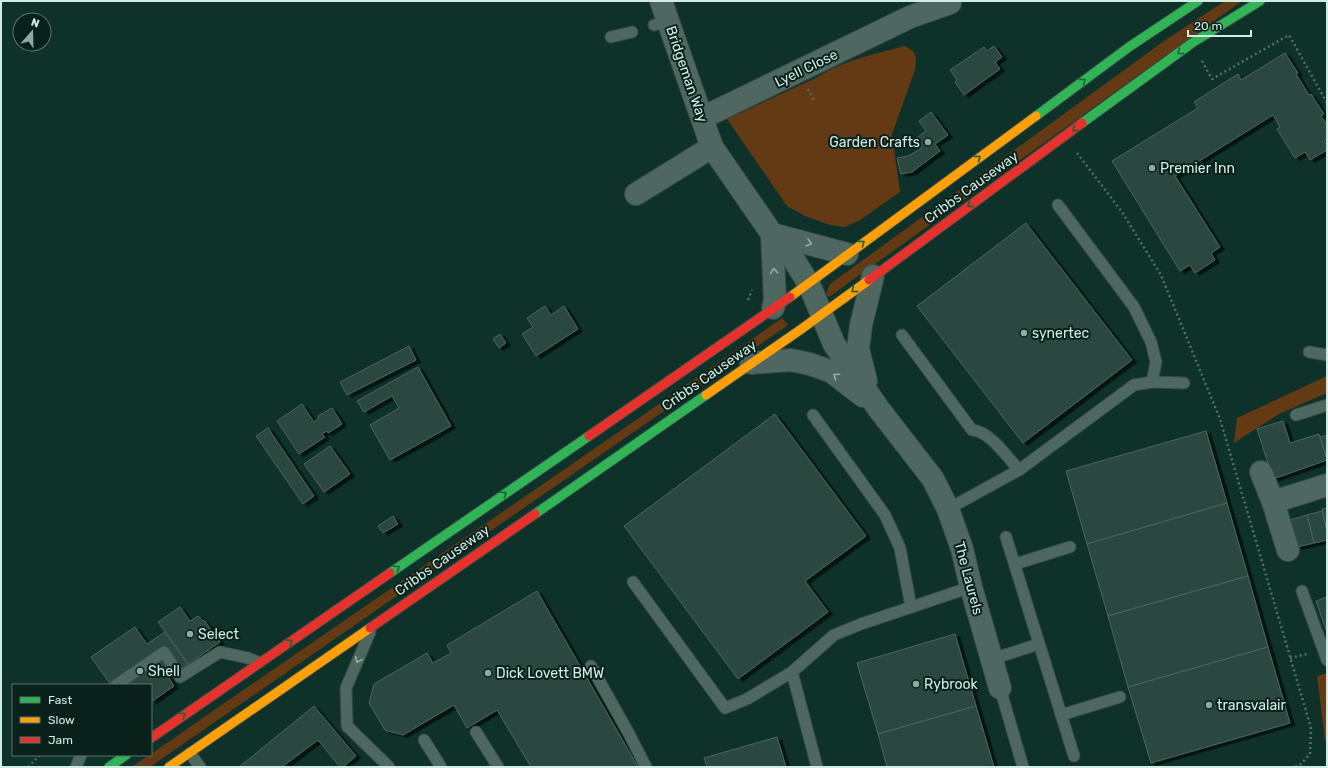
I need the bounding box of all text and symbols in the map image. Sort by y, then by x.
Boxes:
north arrow [12,12,52,52]
scale bar [1188,12,1251,38]
text: N [29,16,41,31]
text: 20 m [1194,19,1222,33]
street label: Bridgeman Way [662,24,711,125]
street label: Lyell Close [772,46,841,91]
one-way arrow [1177,47,1184,54]
one-way arrow [1078,79,1085,86]
one-way arrow [1072,124,1079,132]
place label: Garden Crafts [829,134,920,151]
marker: Garden Crafts [923,137,933,147]
street label: Cribbs Causeway [921,148,1022,227]
one-way arrow [974,155,981,163]
place label: Premier Inn [1160,160,1235,177]
marker: Premier Inn [1147,163,1157,173]
one-way arrow [967,200,974,207]
one-way arrow [806,239,813,247]
one-way arrow [858,240,865,248]
one-way arrow [770,268,778,274]
one-way arrow [851,285,858,292]
place label: synertec [1032,325,1090,342]
marker: synertec [1019,328,1029,338]
street label: Cribbs Causeway [659,336,760,414]
one-way arrow [834,374,841,381]
one-way arrow [500,492,507,499]
street label: Cribbs Causeway [392,521,493,599]
street label: The Laurels [951,540,986,617]
one-way arrow [393,566,400,573]
place label: Select [198,626,240,643]
marker: Select [185,629,195,639]
one-way arrow [286,639,293,647]
one-way arrow [355,656,363,663]
place label: Shell [148,663,180,680]
place label: Dick Lovett BMW [496,665,604,682]
marker: Shell [135,666,145,676]
marker: Dick Lovett BMW [483,668,493,678]
place label: Rybrook [924,676,978,693]
marker: Rybrook [911,679,921,689]
legend [12,684,152,756]
text: Fast [48,693,72,707]
place label: transvalair [1217,697,1287,714]
marker: transvalair [1204,700,1214,710]
one-way arrow [179,712,186,720]
text: Slow [48,713,75,727]
text: Jam [48,733,73,747]

